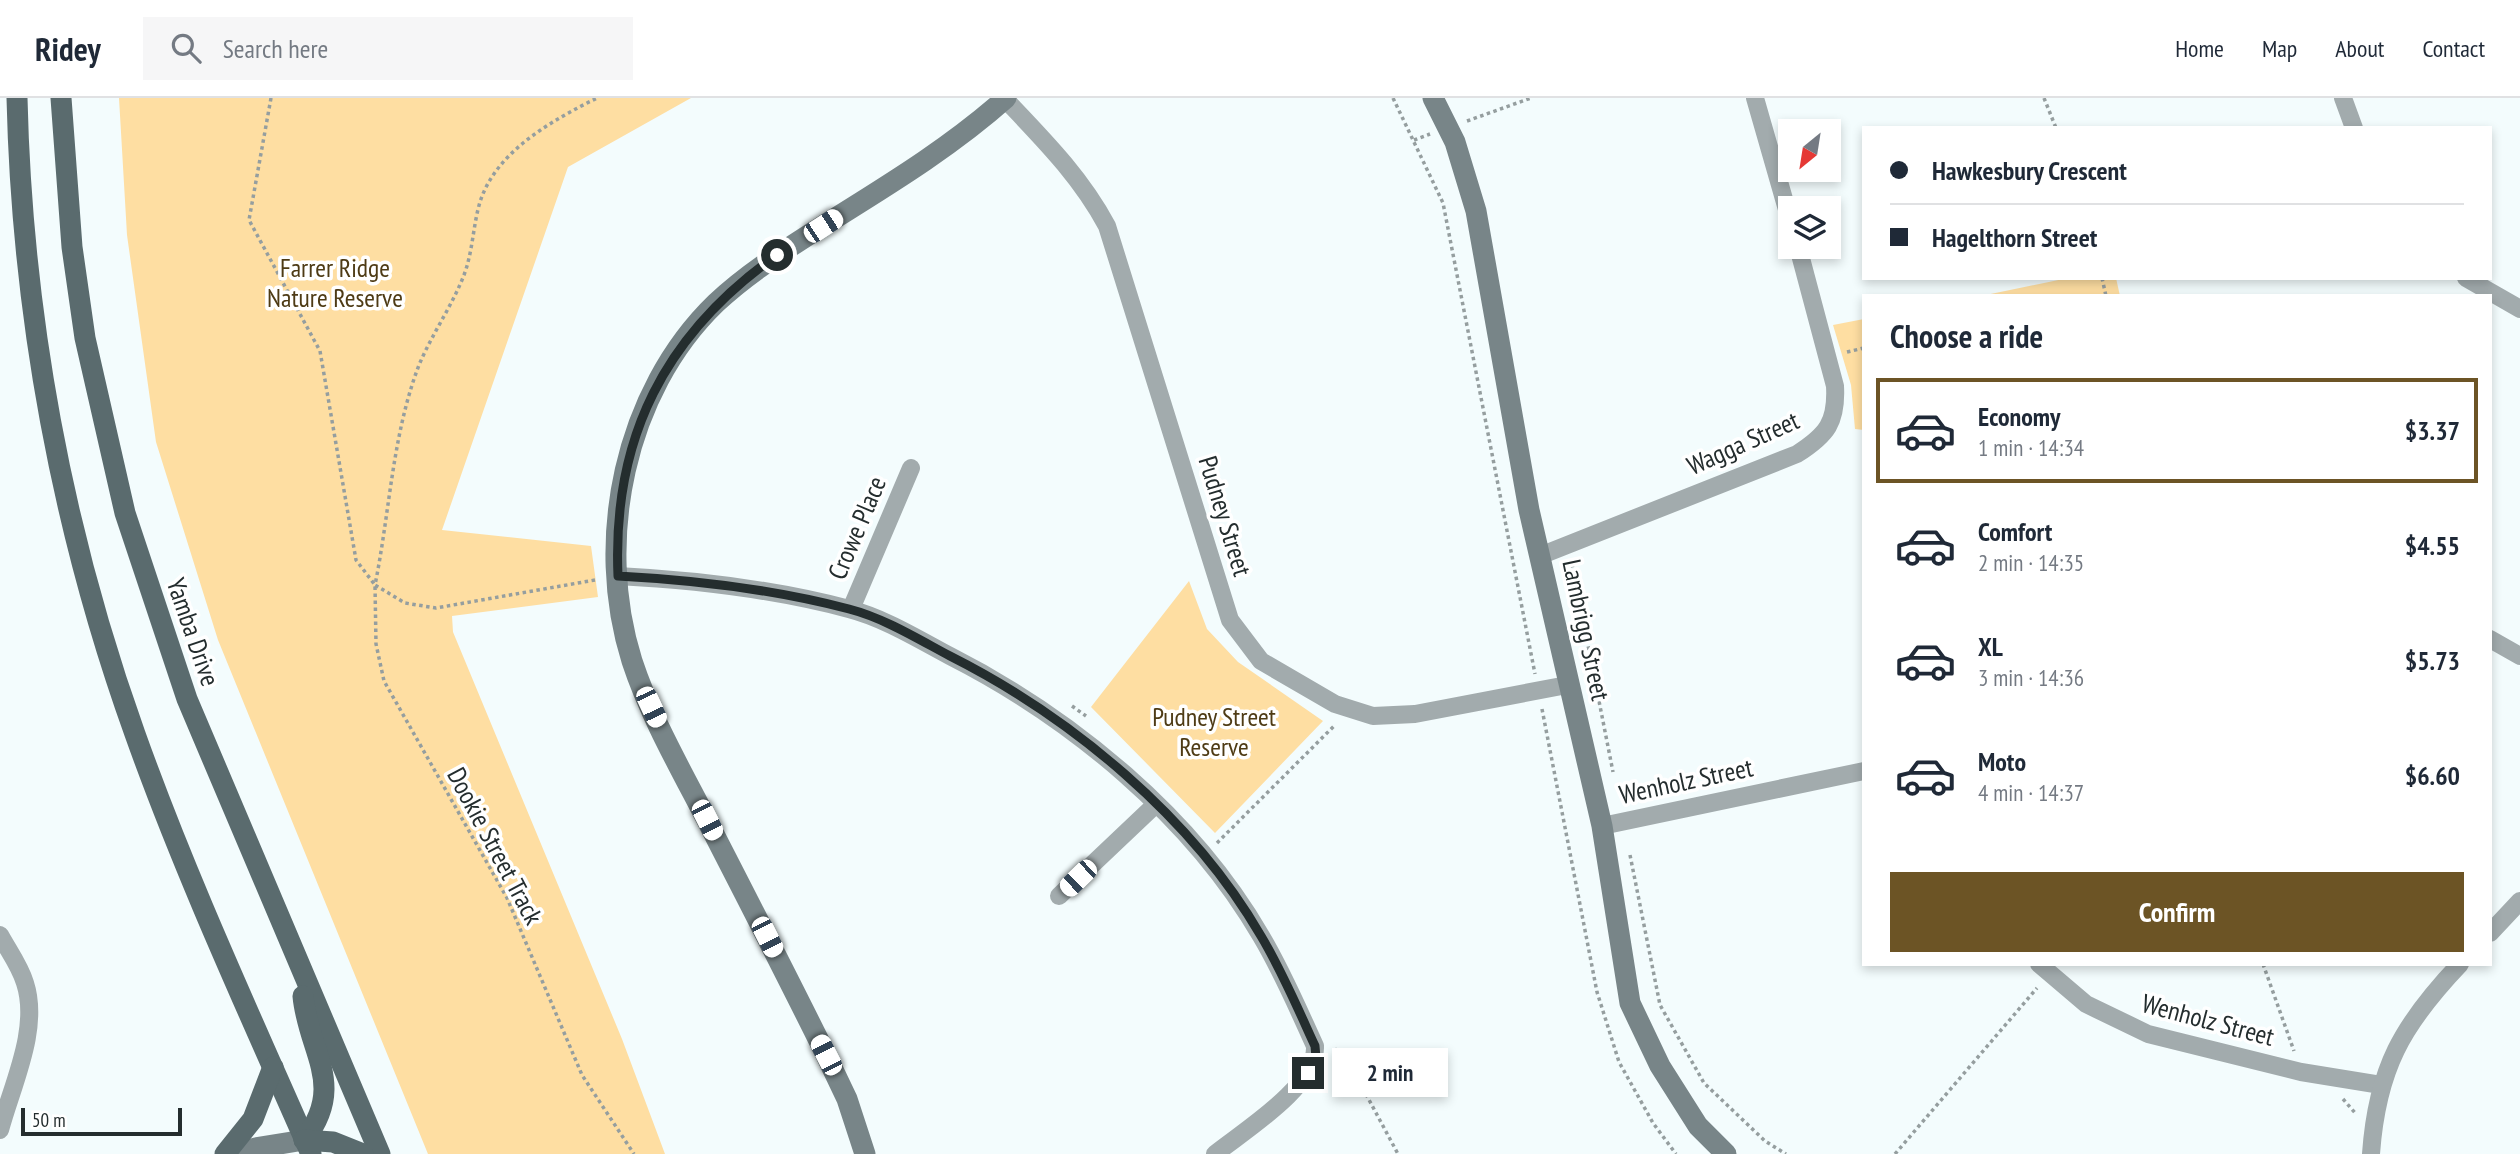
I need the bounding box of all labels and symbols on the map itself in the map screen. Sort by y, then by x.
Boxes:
north arrow [1778,119,1841,182]
car [800,206,847,246]
route start [761,239,793,271]
park label: Farrer Ridge Nature Reserve [267,251,403,314]
street label: Wagga Street [1682,403,1804,482]
street label: Pudney Street [1192,452,1259,580]
street label: Crowe Place [820,471,893,584]
street label: Lambrigg Street [1555,556,1618,704]
street label: Yamba Drive [160,573,227,690]
car [633,684,670,730]
park label: Pudney Street Reserve [1152,700,1276,763]
street label: Wenholz Street [1616,750,1756,811]
street label: Dookie Street Track [440,762,551,930]
car [689,797,726,843]
car [1056,856,1101,900]
car [749,914,786,960]
street label: Wenholz Street [2138,986,2278,1053]
car [808,1032,845,1078]
callout: 2 min [1332,1048,1448,1098]
route end [1292,1057,1324,1089]
scale bar [21,1105,182,1137]

